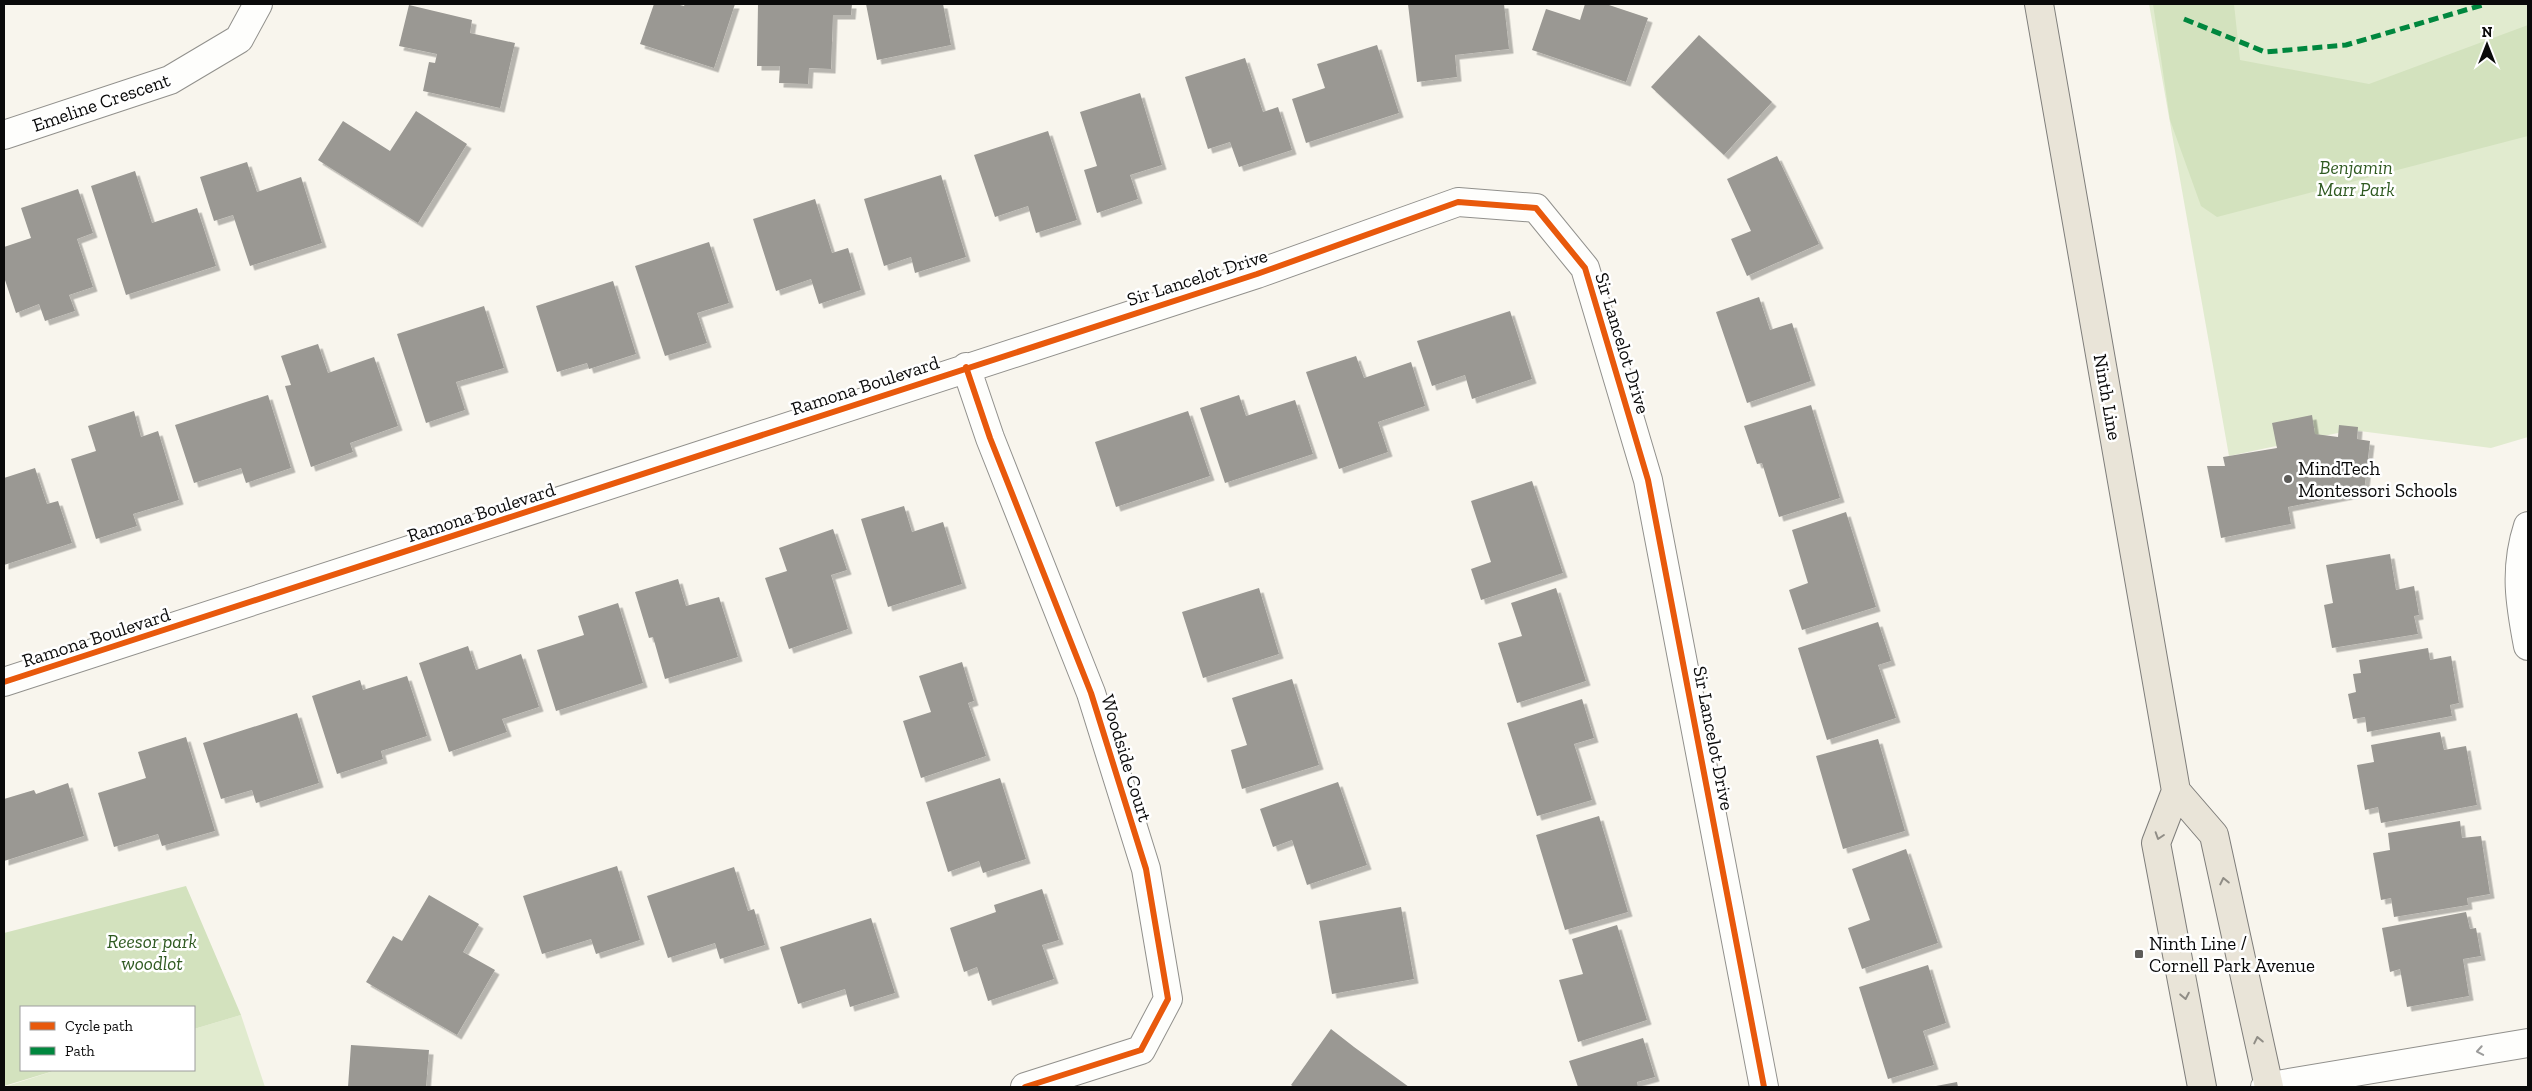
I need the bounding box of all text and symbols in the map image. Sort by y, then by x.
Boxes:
north arrow [2462,20,2512,70]
text: N [2482,24,2493,41]
street label: Emeline Crescent [29,68,173,137]
park label: Benjamin Marr Park [2317,156,2395,201]
street label: Sir Lancelot Drive [1124,244,1270,311]
street label: Sir Lancelot Drive [1590,270,1655,417]
street label: Ramona Boulevard [788,351,943,420]
street label: Ninth Line [2089,352,2126,442]
place label: MindTech Montessori Schools [2298,457,2457,502]
marker: MindTech Montessori Schools [2282,473,2294,485]
street label: Ramona Boulevard [404,478,559,547]
street label: Ramona Boulevard [19,603,174,672]
street label: Sir Lancelot Drive [1688,664,1739,812]
street label: Woodside Court [1096,692,1157,825]
one-way arrow [2155,832,2165,840]
one-way arrow [2219,876,2230,885]
park label: Reesor park woodlot [107,930,197,975]
place label: Ninth Line / Cornell Park Avenue [2149,932,2315,977]
marker: Ninth Line / Cornell Park Avenue [2133,948,2145,960]
one-way arrow [2179,991,2190,1000]
legend [20,1006,195,1071]
text: Cycle path [65,1017,134,1035]
one-way arrow [2254,1035,2264,1044]
text: Path [65,1042,95,1060]
one-way arrow [2476,1045,2485,1055]

